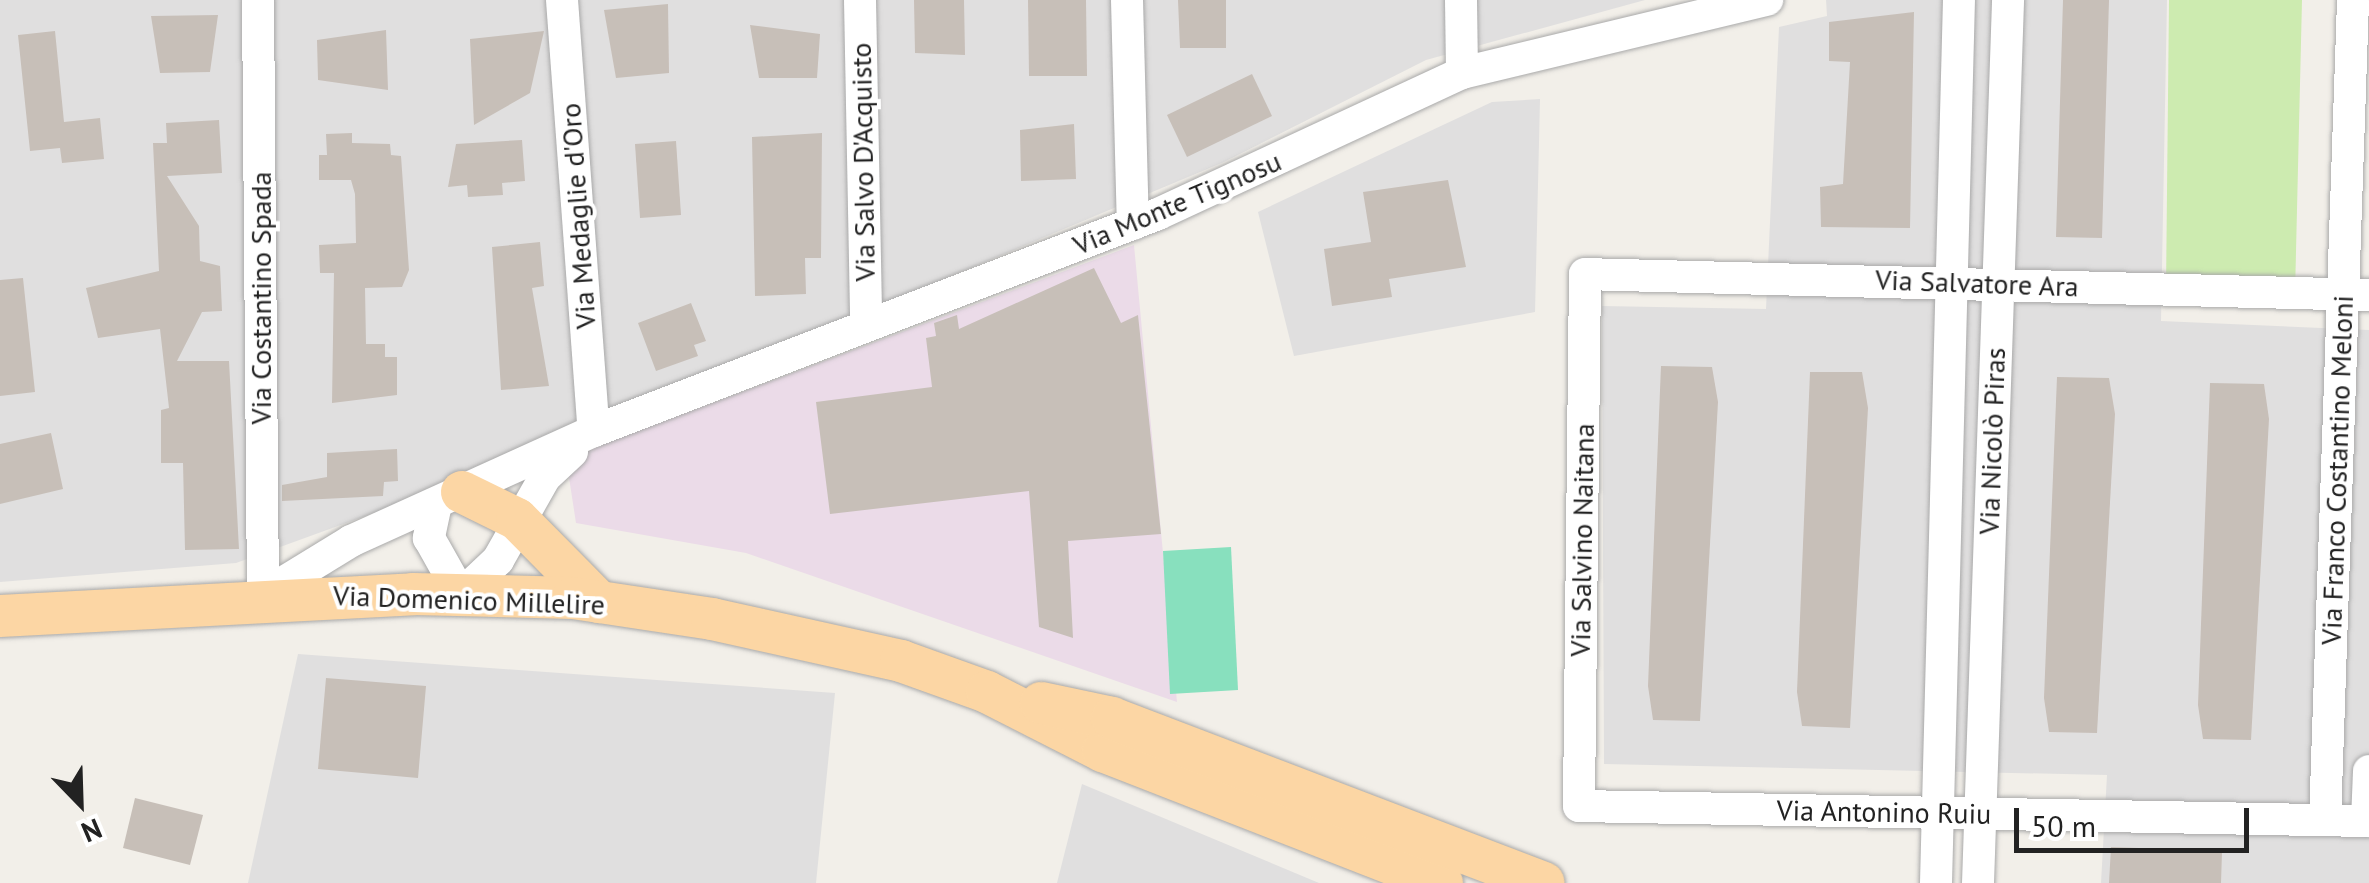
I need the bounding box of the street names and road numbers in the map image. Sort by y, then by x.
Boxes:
street label: Via Salvo D'Acquisto [844,42,882,282]
street label: Via Medaglie d'Oro [553,102,603,330]
street label: Via Monte Tignosu [1068,144,1286,262]
street label: Via Costantino Spada [244,172,278,424]
street label: Via Salvatore Ara [1874,263,2080,303]
street label: Via Franco Costantino Meloni [2314,294,2360,646]
street label: Via Nicolò Piras [1972,347,2012,535]
street label: Via Salvino Naitana [1563,423,1601,657]
street label: Via Domenico Millelire [333,578,605,622]
street label: Via Antonino Ruiu [1776,793,1992,831]

